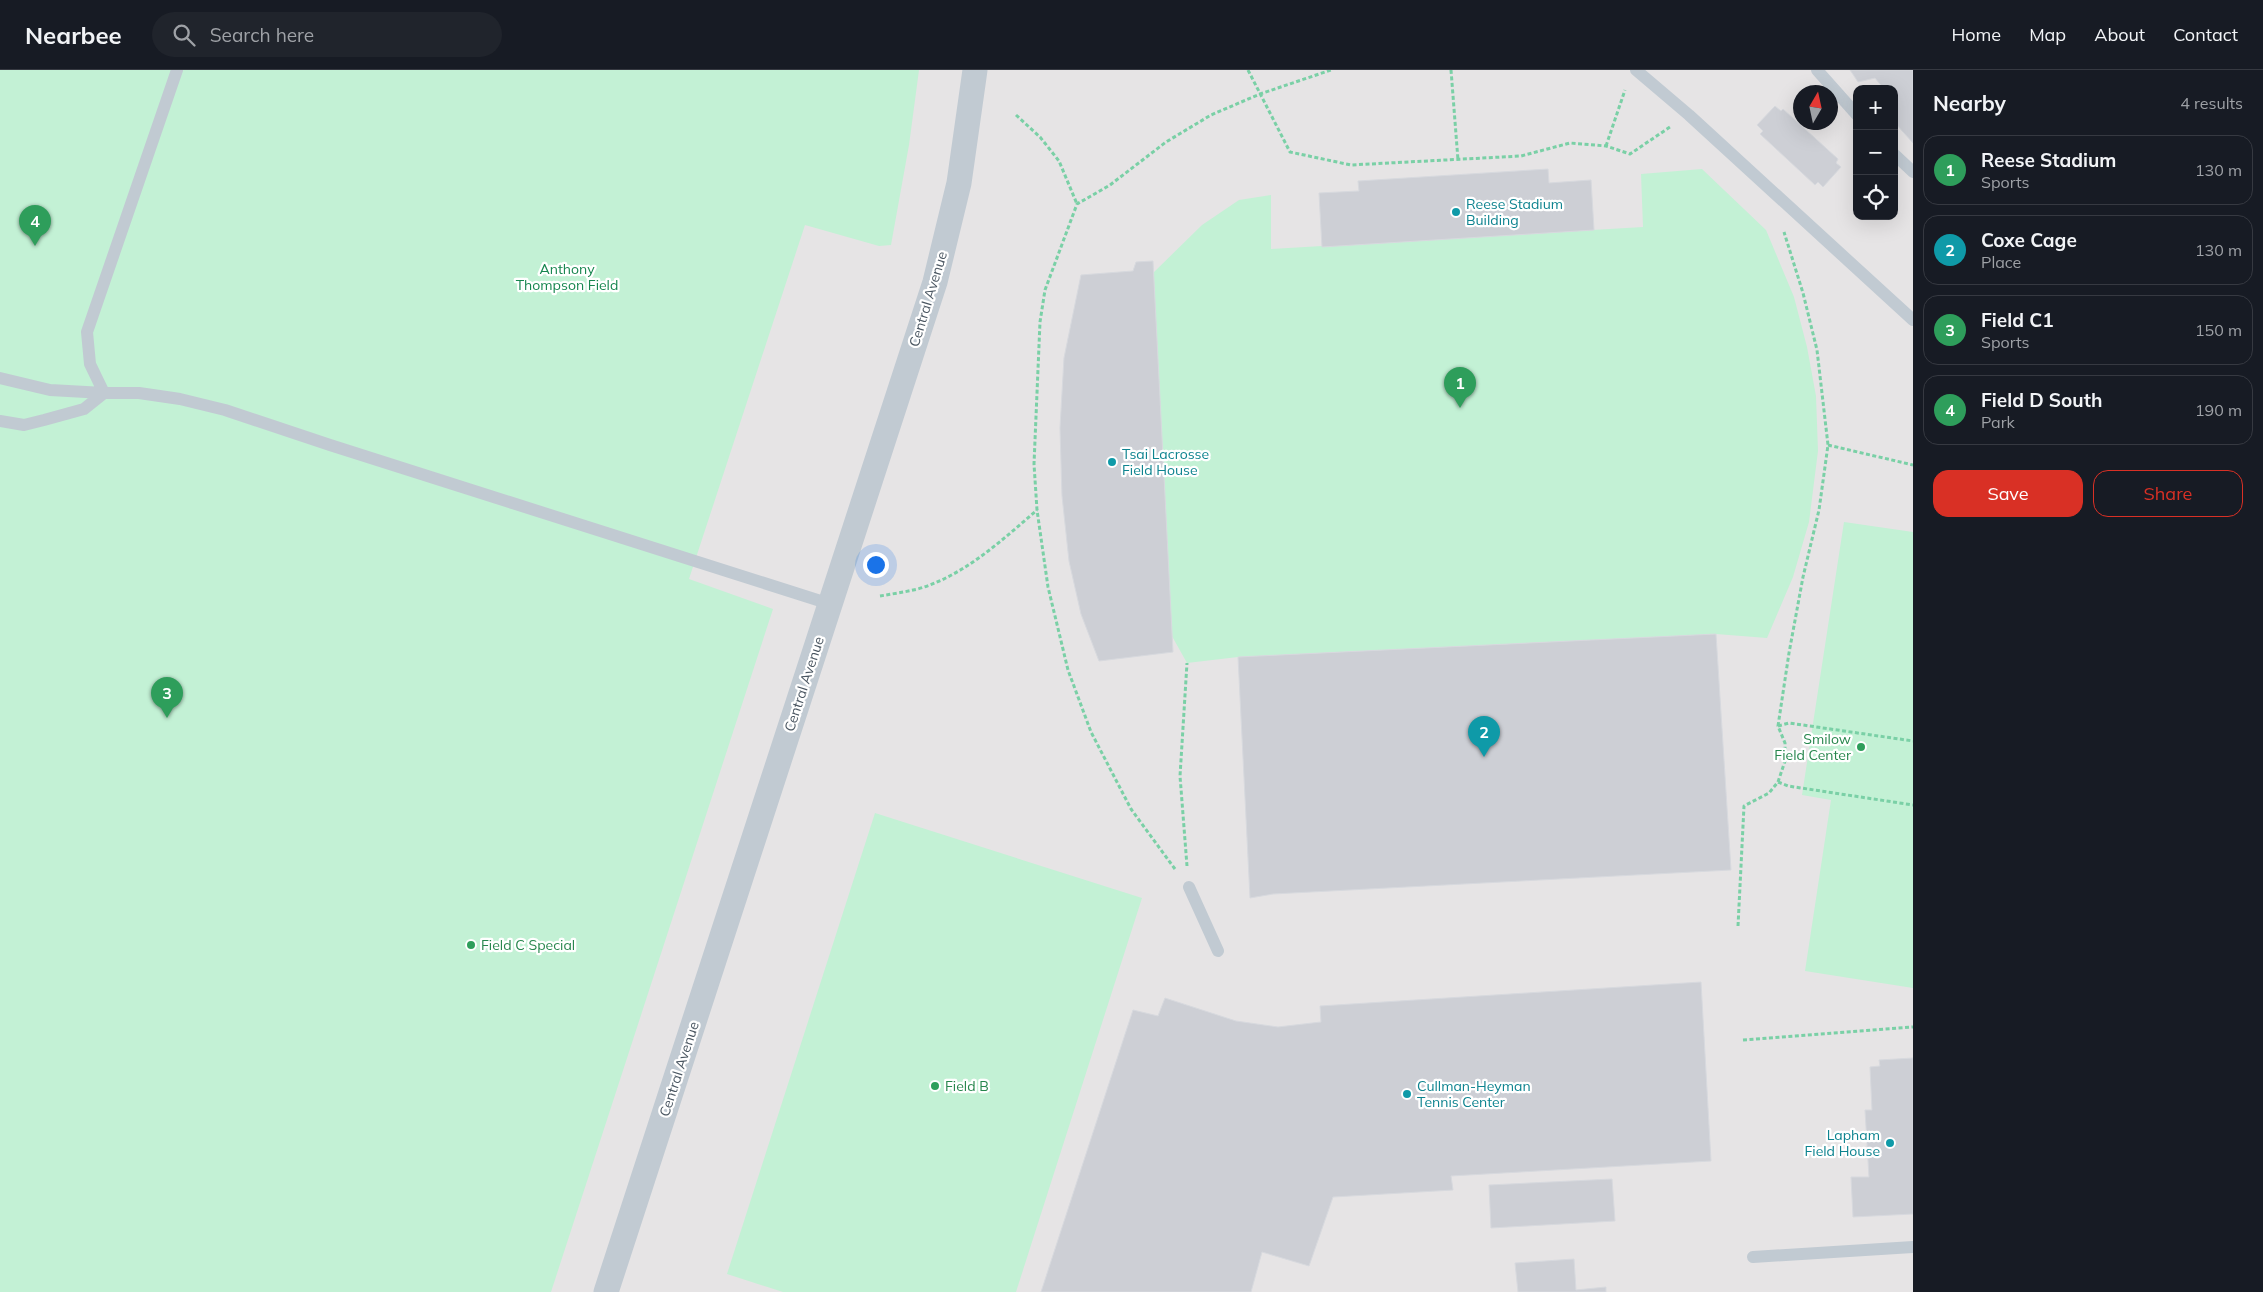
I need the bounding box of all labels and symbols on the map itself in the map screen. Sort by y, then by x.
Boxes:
north arrow [1793,85,1838,130]
place label: Reese Stadium Building [1466,195,1563,229]
pin: 4 [19,205,51,246]
marker: Reese Stadium Building [1450,206,1462,218]
street label: Central Avenue [905,249,951,349]
park label: Anthony Thompson Field [516,260,618,294]
pin: 1 [1444,367,1476,408]
place label: Tsai Lacrosse Field House [1122,445,1209,479]
marker: Tsai Lacrosse Field House [1106,456,1118,468]
your location [863,552,889,578]
street label: Central Avenue [780,634,828,734]
pin: 3 [151,677,183,718]
pin: 2 [1468,716,1500,757]
place label: Smilow Field Center [1774,730,1852,764]
marker: Smilow Field Center [1855,741,1867,753]
place label: Field C Special [481,936,575,954]
marker: Field C Special [465,939,477,951]
street label: Central Avenue [655,1019,703,1119]
place label: Field B [945,1077,989,1095]
place label: Cullman-Heyman Tennis Center [1417,1077,1531,1111]
marker: Field B [929,1080,941,1092]
marker: Cullman-Heyman Tennis Center [1401,1088,1413,1100]
place label: Lapham Field House [1804,1126,1880,1160]
marker: Lapham Field House [1884,1137,1896,1149]

